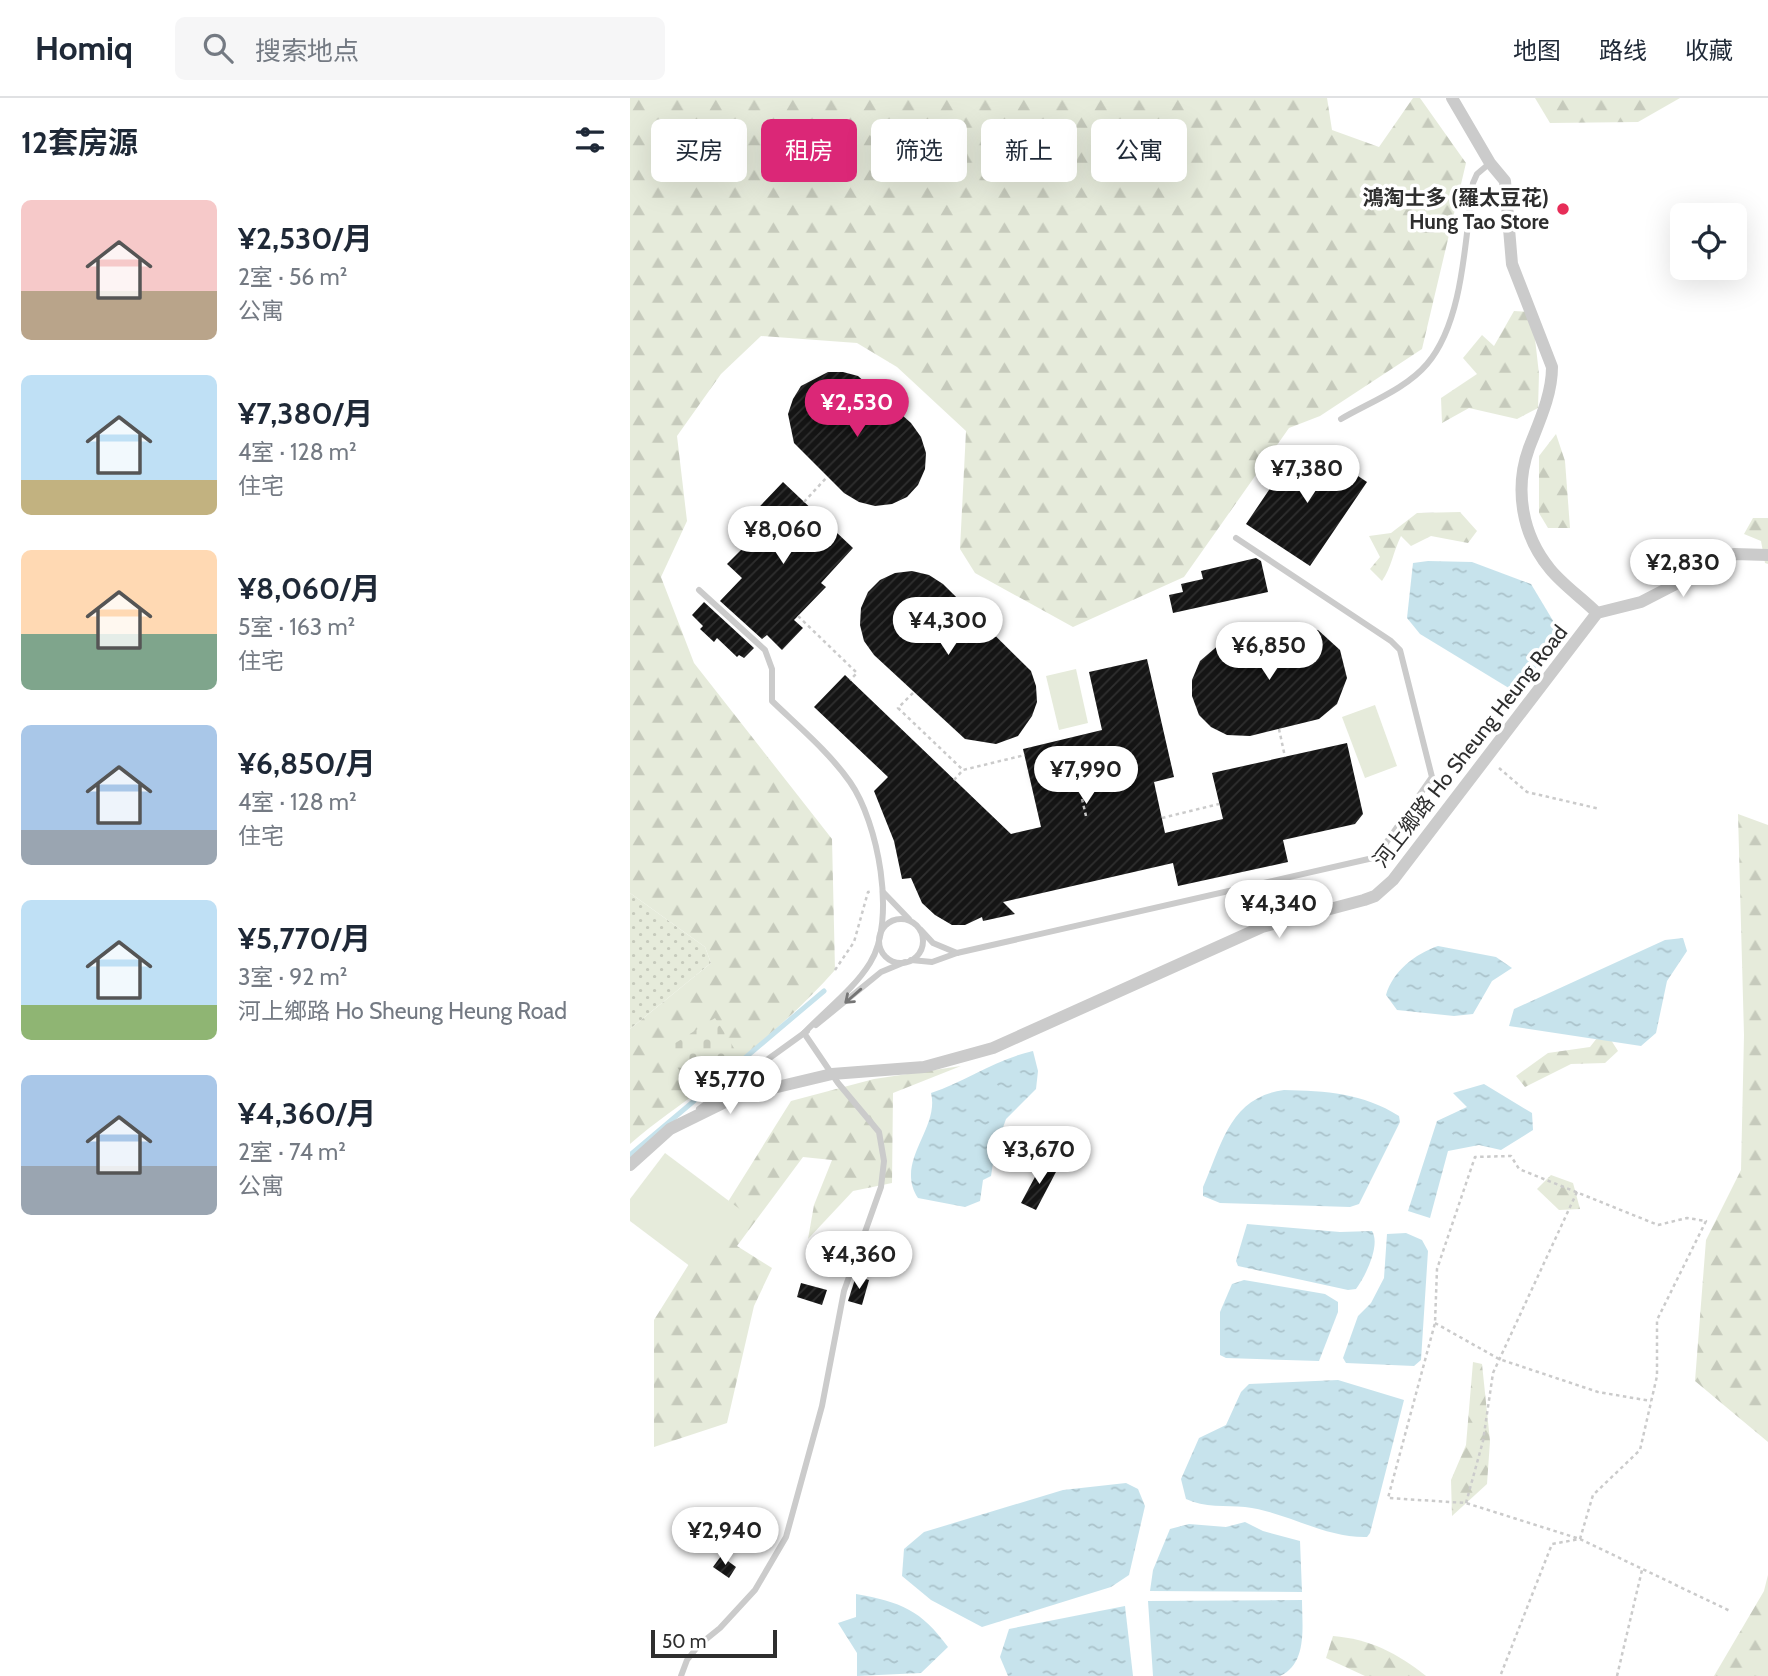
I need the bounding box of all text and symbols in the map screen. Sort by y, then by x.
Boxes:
search box [175,17,665,80]
text: Homiq [35,28,133,68]
icon: search [199,29,237,67]
text: 搜索地点 [255,35,359,67]
text: 地图 [1513,36,1561,65]
text: 路线 [1599,36,1647,65]
text: 收藏 [1685,36,1733,65]
chip: 买房 [651,119,747,182]
chip: 租房 [761,119,857,182]
chip: 筛选 [871,119,967,182]
chip: 新上 [981,119,1077,182]
chip: 公寓 [1091,119,1187,182]
icon: filters [571,121,609,159]
text: 12套房源 [21,124,138,161]
place label: 鴻淘士多 (羅太豆花) Hung Tao Store [1362,185,1549,234]
marker: 鴻淘士多 (羅太豆花) Hung Tao Store [1555,201,1571,217]
map controls [1670,203,1747,280]
button: locate [1670,203,1747,280]
text: ¥2,530/月 [238,220,373,257]
icon: home [77,228,161,312]
text: 2室 · 56 m² [238,263,347,291]
text: 公寓 [238,297,284,325]
pin: ¥2,530 [800,380,914,439]
text: ¥2,530 [821,388,893,416]
text: ¥7,380/月 [238,395,373,432]
icon: home [77,403,161,487]
text: 4室 · 128 m² [238,438,357,466]
pin: ¥7,380 [1250,446,1364,505]
text: ¥7,380 [1271,454,1343,482]
text: 住宅 [238,472,284,500]
pin: ¥8,060 [726,506,840,566]
text: ¥8,060 [744,515,822,543]
pin: ¥2,830 [1626,540,1740,599]
text: ¥2,830 [1646,548,1720,576]
text: ¥8,060/月 [238,570,381,607]
icon: home [77,578,161,662]
pin: ¥4,300 [891,598,1005,657]
text: ¥4,300 [909,606,987,634]
text: 5室 · 163 m² [238,613,355,641]
street label: 河上鄉路 Ho Sheung Heung Road [1368,620,1572,872]
pin: ¥6,850 [1212,622,1326,682]
text: ¥6,850 [1232,631,1306,659]
text: 住宅 [238,647,284,675]
text: ¥6,850/月 [238,745,376,782]
pin: ¥7,990 [1029,746,1143,806]
icon: home [77,753,161,837]
text: ¥7,990 [1050,755,1122,783]
text: 4室 · 128 m² [238,788,357,816]
text: 住宅 [238,822,284,850]
pin: ¥4,340 [1222,880,1336,940]
text: ¥4,340 [1241,889,1317,917]
text: ¥5,770/月 [238,920,371,957]
icon: home [77,928,161,1012]
text: 3室 · 92 m² [238,963,347,991]
one-way arrow [845,987,863,1003]
text: 河上鄉路 Ho Sheung Heung Road [238,997,567,1025]
pin: ¥5,770 [673,1056,787,1116]
text: ¥5,770 [694,1065,766,1093]
text: ¥4,360/月 [238,1095,376,1132]
icon: home [77,1103,161,1187]
pin: ¥3,670 [982,1126,1096,1186]
text: ¥3,670 [1003,1135,1075,1163]
text: 2室 · 74 m² [238,1138,346,1166]
text: 公寓 [238,1172,284,1200]
pin: ¥4,360 [802,1232,916,1291]
text: ¥4,360 [821,1240,897,1268]
pin: ¥2,940 [668,1508,782,1567]
text: ¥2,940 [688,1516,762,1544]
scale bar [651,1627,777,1659]
text: 50 m [662,1630,706,1653]

